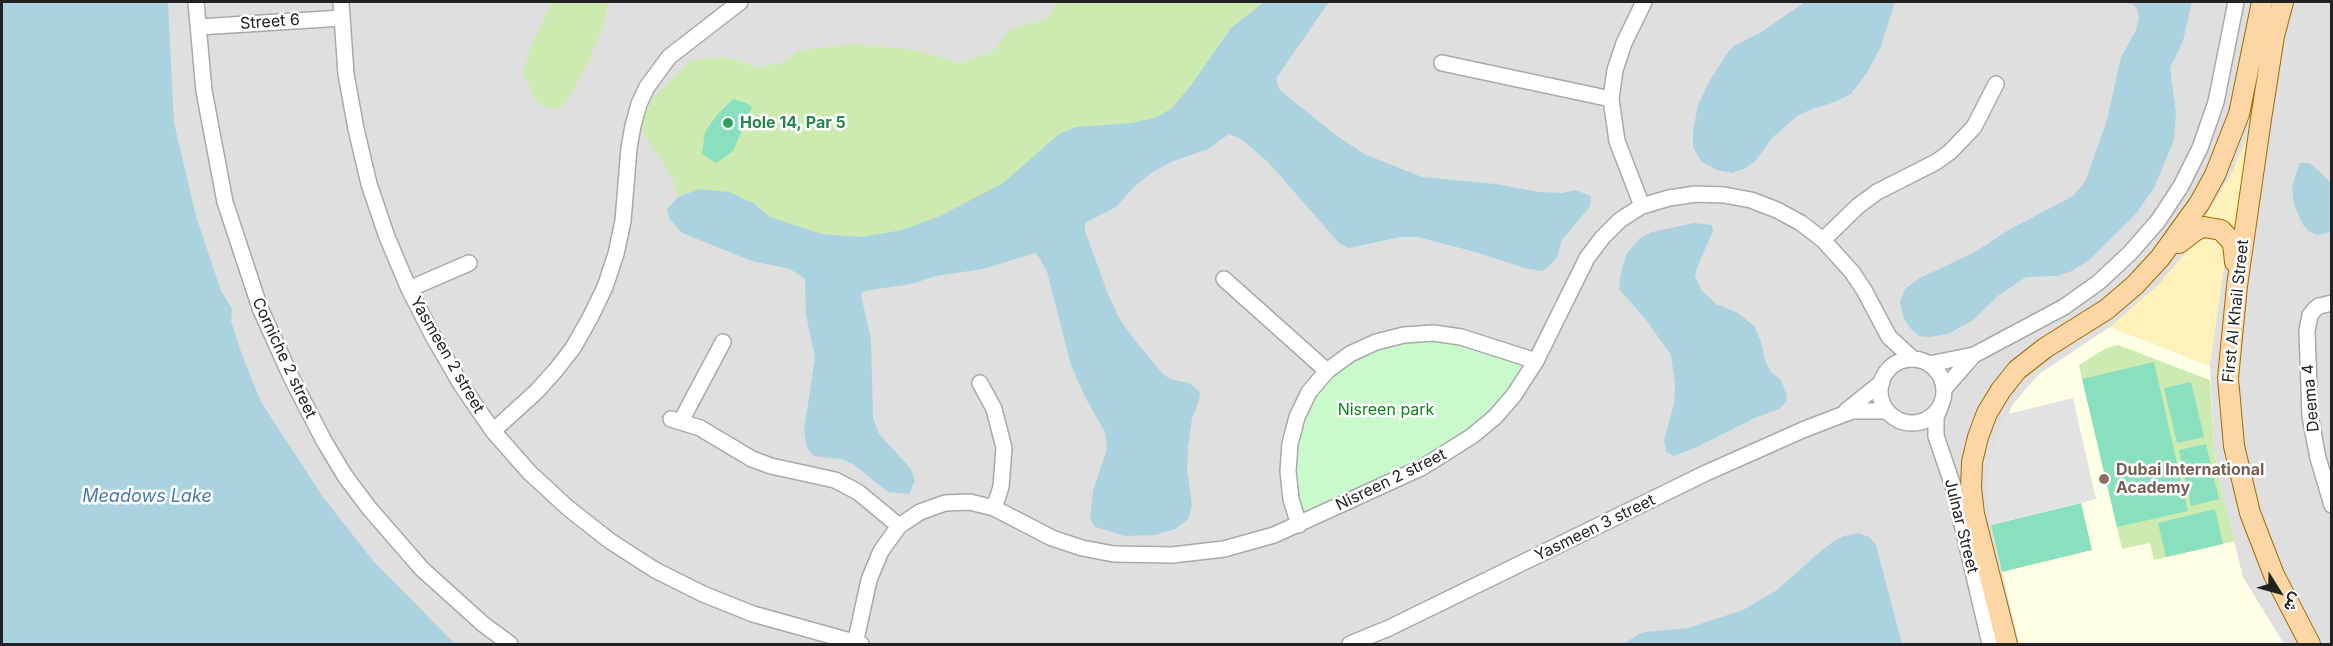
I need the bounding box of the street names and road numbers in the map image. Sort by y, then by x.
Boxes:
street label: Street 6 [240,10,300,34]
street label: First Al Khail Street [2219,239,2253,383]
street label: Yasmeen 2 street [406,293,488,417]
street label: Corniche 2 street [248,295,320,421]
street label: Deema 4 [2298,363,2324,433]
street label: Nisreen 2 street [1333,445,1449,515]
street label: Julnar Street [1940,477,1982,575]
street label: Yasmeen 3 street [1532,491,1658,565]

